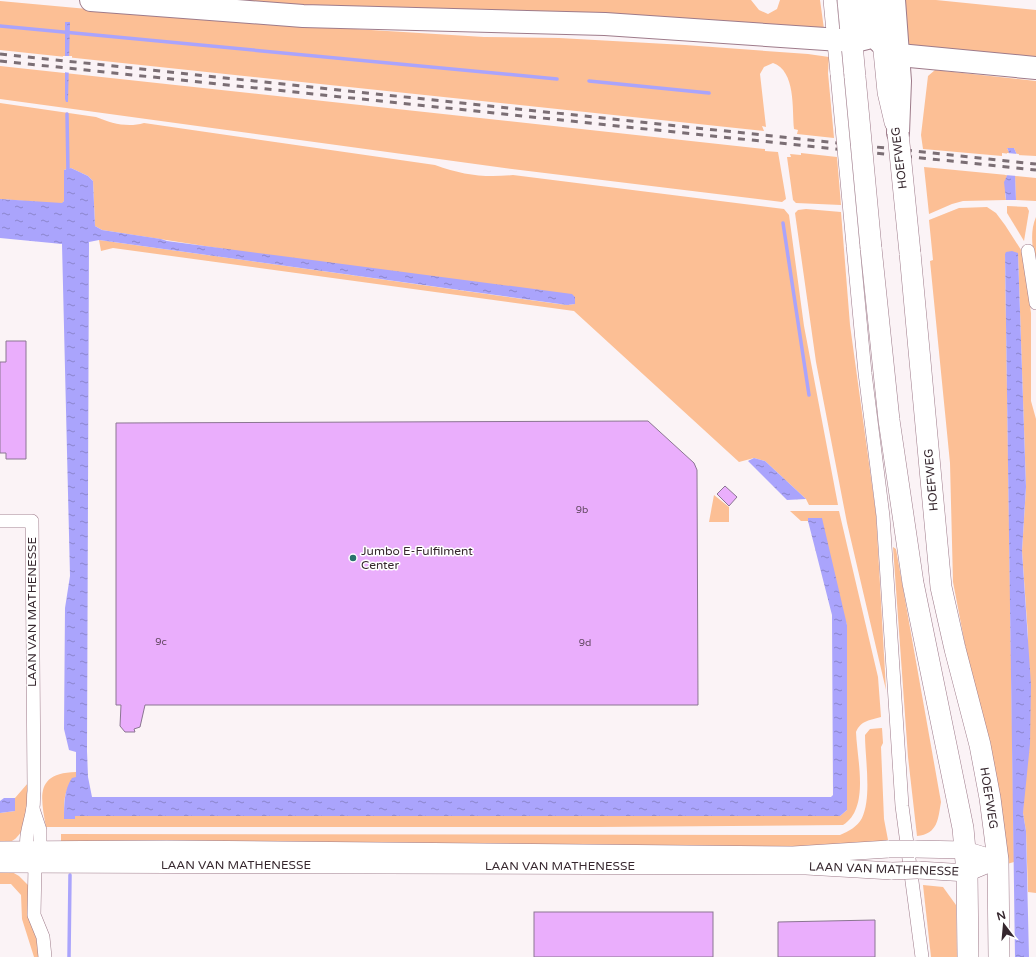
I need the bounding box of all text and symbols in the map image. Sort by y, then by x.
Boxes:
street label: HOEFWEG [888,126,910,190]
street label: HOEFWEG [921,448,941,512]
house number: 9b [576,504,588,516]
street label: LAAN VAN MATHENESSE [25,537,39,687]
place label: Jumbo E-Fulfilment Center [361,544,473,572]
marker: Jumbo E-Fulfilment Center [348,553,358,563]
house number: 9c [155,636,167,648]
house number: 9d [579,637,591,649]
street label: HOEFWEG [977,766,1001,830]
street label: LAAN VAN MATHENESSE [161,858,311,872]
street label: LAAN VAN MATHENESSE [485,859,635,873]
street label: LAAN VAN MATHENESSE [809,859,960,879]
north arrow [984,905,1024,945]
text: N [995,908,1007,923]

